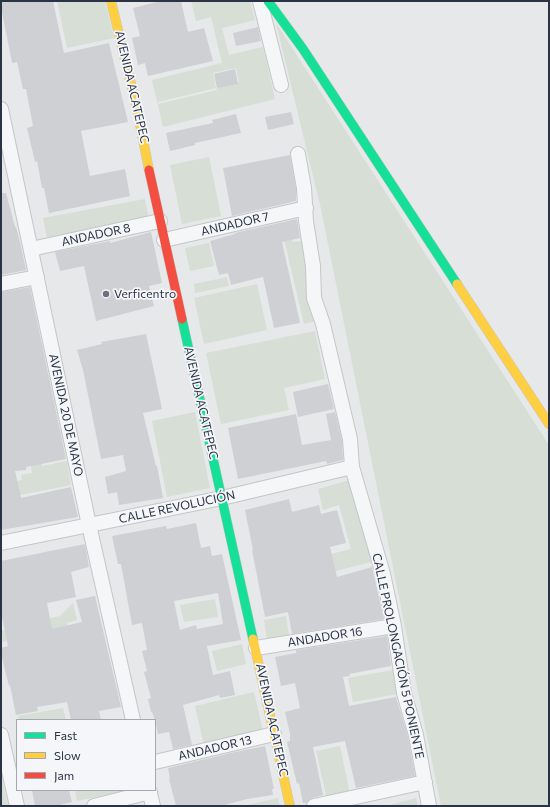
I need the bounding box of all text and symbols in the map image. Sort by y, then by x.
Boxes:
street label: AVENIDA ACATEPEC [112,29,152,145]
street label: ANDADOR 7 [200,209,270,239]
street label: ANDADOR 8 [60,221,132,249]
place label: Verficentro [114,287,176,301]
marker: Verficentro [101,289,111,299]
street label: AVENIDA ACATEPEC [181,345,221,461]
street label: AVENIDA 20 DE MAYO [46,352,86,478]
street label: CALLE REVOLUCIÓN [118,488,236,526]
street label: CALLE PROLONGACIÓN 5 PONIENTE [369,552,427,760]
street label: ANDADOR 16 [287,624,363,650]
street label: AVENIDA ACATEPEC [253,662,291,778]
legend [16,719,156,791]
text: Fast [54,728,77,742]
street label: ANDADOR 13 [177,733,253,763]
text: Slow [54,748,81,762]
text: Jam [54,768,74,782]

